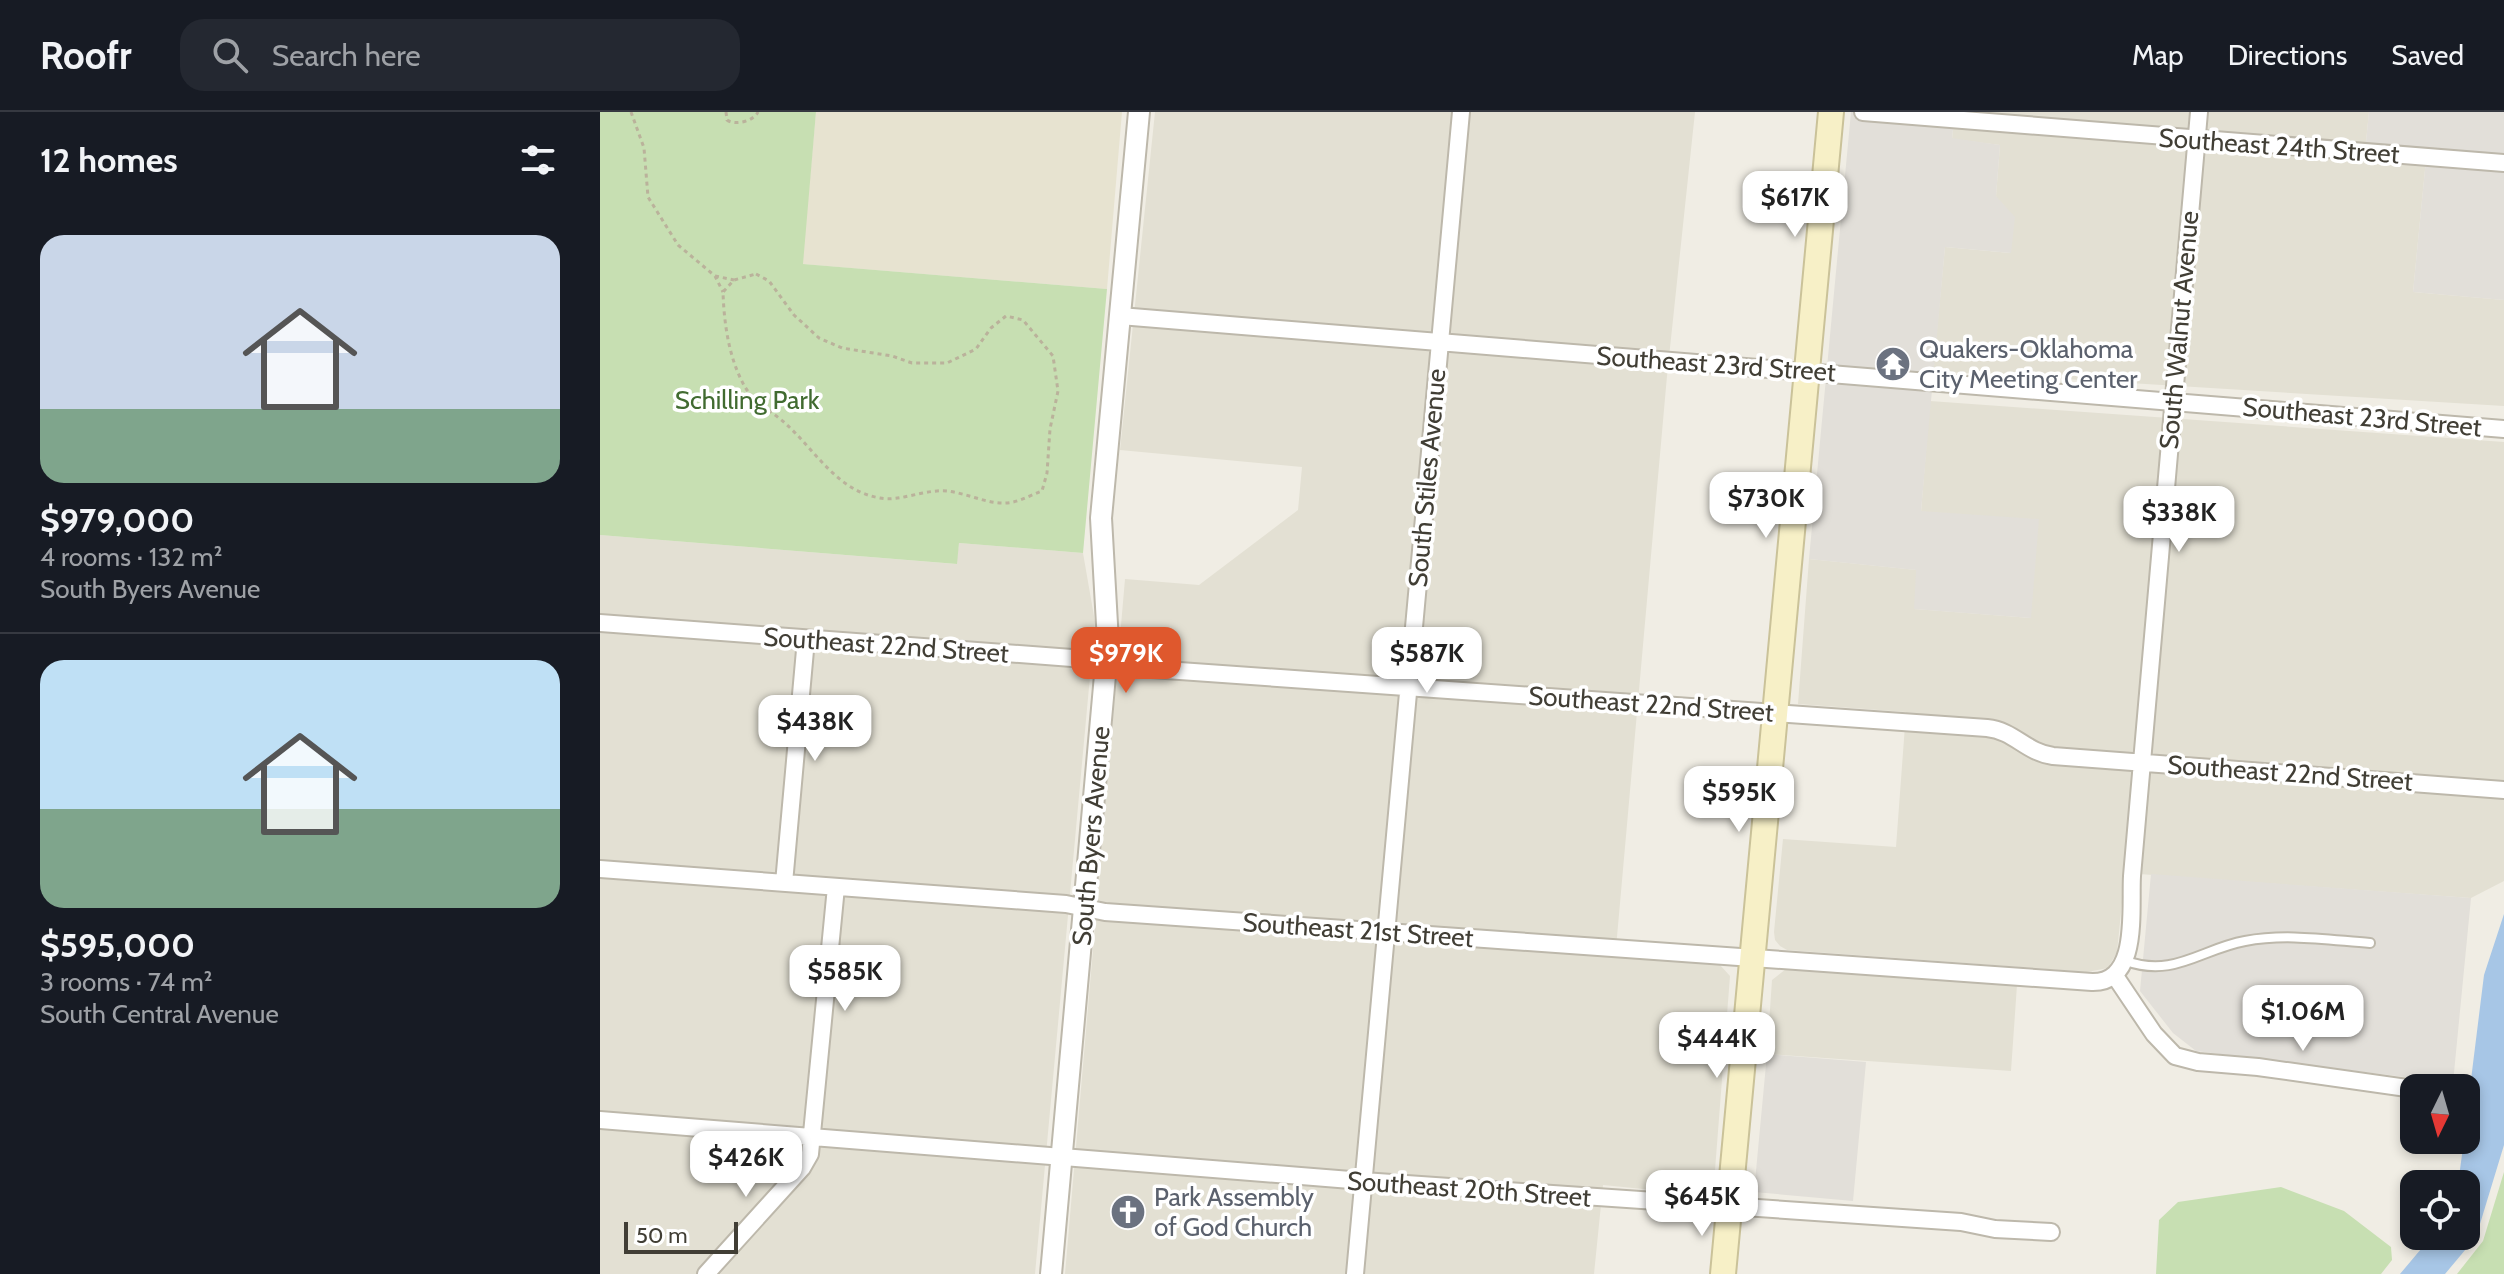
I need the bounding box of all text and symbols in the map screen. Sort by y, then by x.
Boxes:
search box [180,19,740,91]
text: Roofr [40,32,132,79]
icon: search [208,33,252,77]
text: Search here [272,37,421,74]
text: Map [2132,38,2184,72]
text: Directions [2228,38,2347,72]
text: Saved [2391,38,2464,72]
street label: Southeast 24th Street [2158,122,2401,170]
icon: filters [516,138,560,182]
text: 12 homes [40,139,178,181]
pin: $617K [1739,171,1851,239]
text: $617K [1761,181,1829,213]
street label: South Walnut Avenue [2153,209,2205,451]
icon: home [228,287,372,431]
place label: Quakers-Oklahoma City Meeting Center [1919,333,2138,395]
street label: Southeast 23rd Street [1595,340,1837,388]
temple icon: Quakers-Oklahoma City Meeting Center [1874,345,1912,383]
street label: South Stiles Avenue [1402,367,1452,589]
park label: Schilling Park [675,384,820,416]
street label: Southeast 23rd Street [2241,391,2483,443]
pin: $730K [1710,472,1822,540]
text: $730K [1727,482,1805,514]
pin: $338K [2123,486,2235,554]
text: $338K [2141,496,2217,528]
text: $979,000 [40,499,194,541]
text: 4 rooms · 132 m² [40,541,222,573]
text: South Byers Avenue [40,573,260,605]
street label: Southeast 22nd Street [762,620,1010,670]
pin: $979K [1070,627,1182,695]
pin: $587K [1371,627,1483,695]
text: $979K [1089,637,1163,669]
text: $587K [1390,637,1464,669]
street label: Southeast 22nd Street [1527,679,1775,729]
pin: $438K [759,695,871,763]
text: $438K [776,705,854,737]
icon: home [228,712,372,856]
street label: South Byers Avenue [1065,725,1117,947]
street label: Southeast 22nd Street [2166,748,2414,798]
pin: $595K [1683,766,1795,834]
text: $595K [1702,776,1776,808]
street label: Southeast 21st Street [1241,906,1475,954]
text: $595,000 [40,924,195,966]
pin: $585K [789,945,901,1013]
text: $585K [807,955,883,987]
text: 3 rooms · 74 m² [40,966,212,998]
pin: $1.06M [2238,985,2368,1053]
text: $1.06M [2261,995,2345,1027]
text: South Central Avenue [40,998,279,1030]
pin: $444K [1661,1012,1773,1080]
text: $444K [1677,1022,1757,1054]
north arrow [2400,1074,2480,1154]
map controls [2400,1074,2480,1250]
pin: $426K [690,1131,802,1199]
text: $426K [708,1141,784,1173]
street label: Southeast 20th Street [1346,1165,1592,1214]
pin: $645K [1646,1170,1758,1238]
button: locate [2400,1170,2480,1250]
text: $645K [1664,1180,1740,1212]
place label: Park Assembly of God Church [1154,1181,1314,1243]
church icon: Park Assembly of God Church [1109,1193,1147,1231]
scale bar [624,1218,738,1254]
text: 50 m [636,1222,688,1249]

